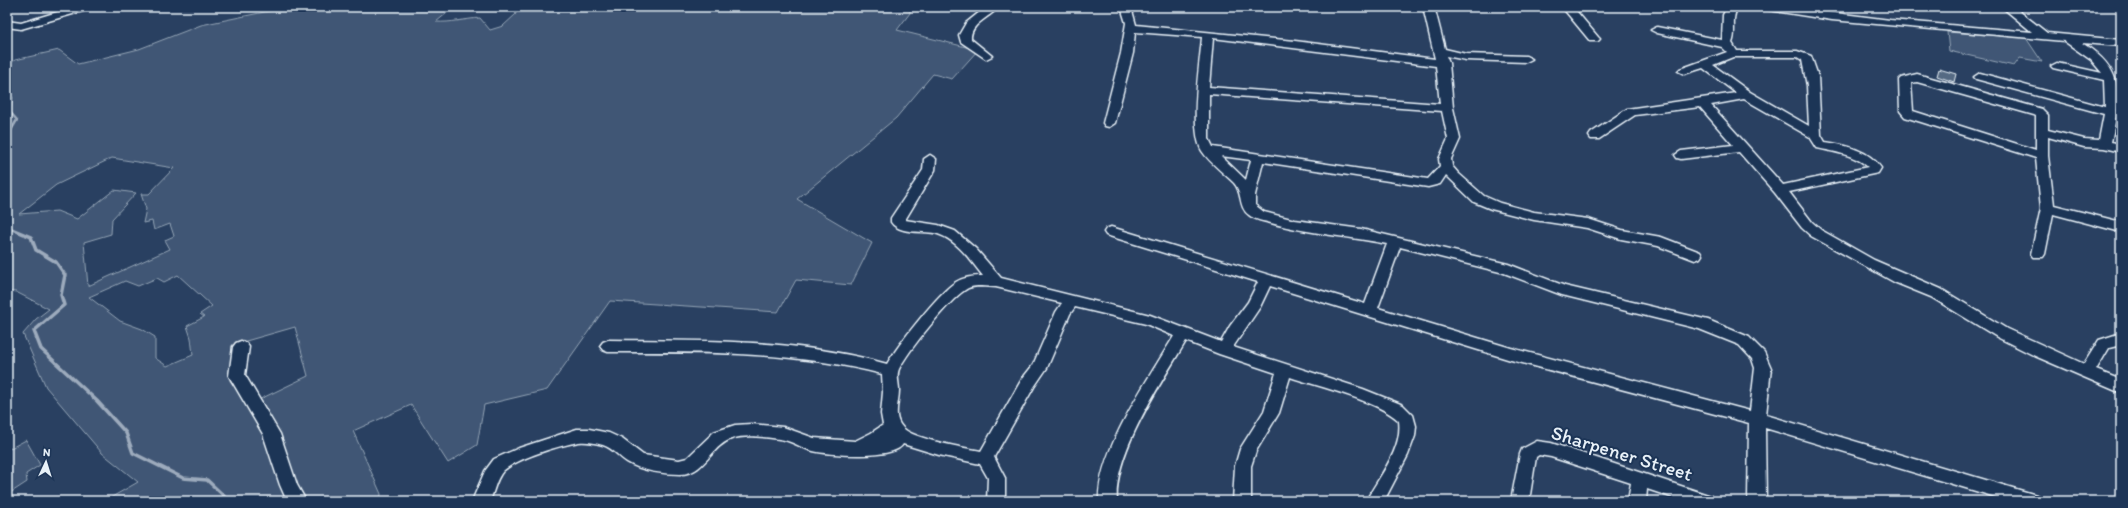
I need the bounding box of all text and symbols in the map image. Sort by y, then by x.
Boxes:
street label: Sharpener Street [1549,420,1696,486]
north arrow [26,442,66,482]
text: N [42,446,51,459]

